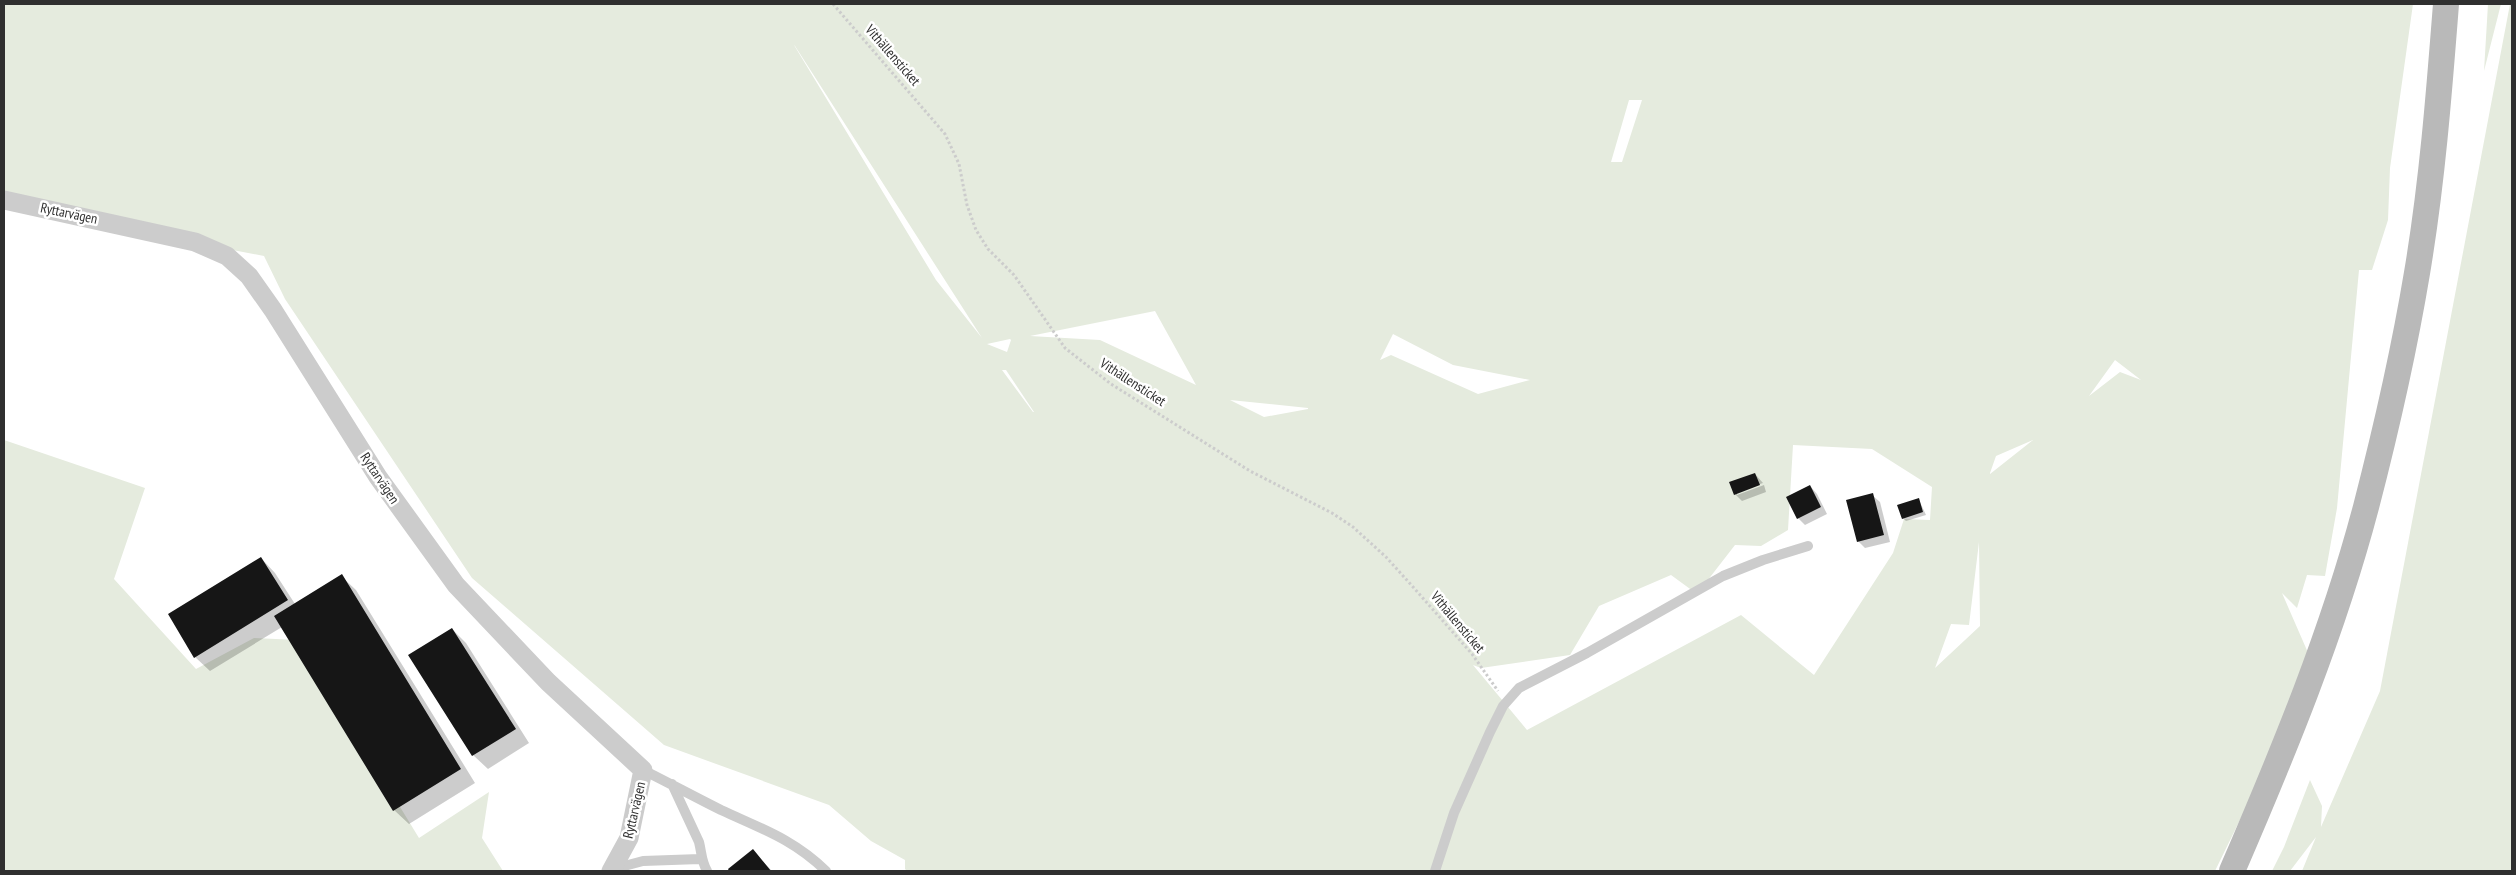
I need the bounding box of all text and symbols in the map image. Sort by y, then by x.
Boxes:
street label: Vithällensticket [861,20,925,89]
street label: Ryttarvägen [39,198,99,228]
street label: Vithällensticket [1096,353,1170,410]
street label: Ryttarvägen [356,449,404,507]
street label: Vithällensticket [1426,587,1489,657]
street label: Ryttarvägen [619,780,649,840]

